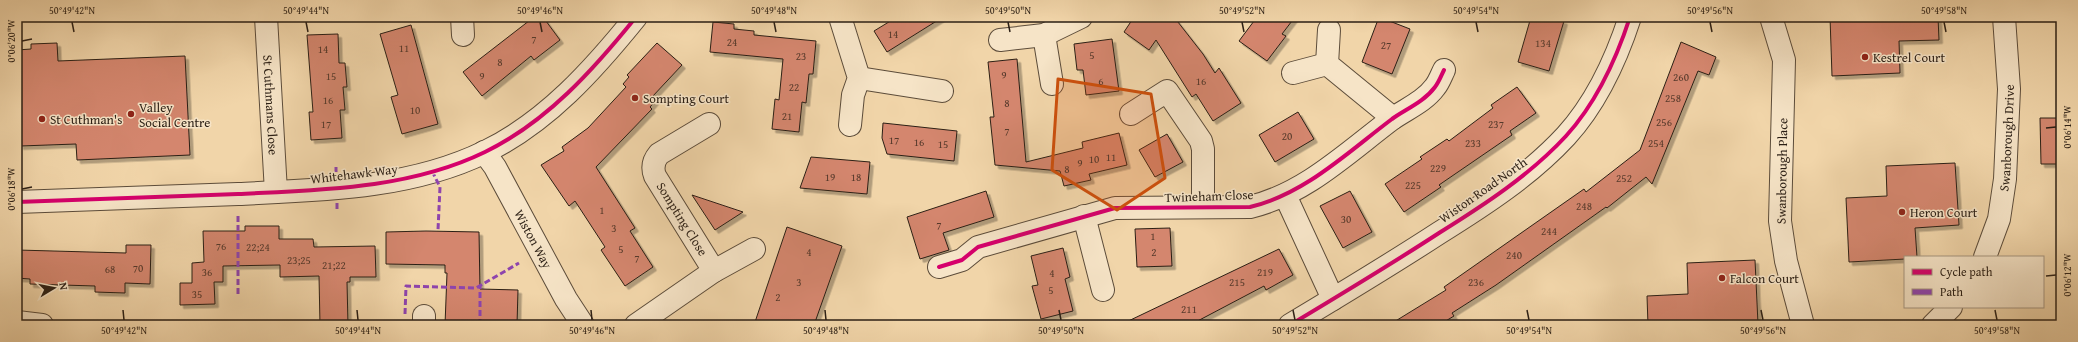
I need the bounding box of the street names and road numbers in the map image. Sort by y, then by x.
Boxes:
street label: St Cuthmans Close [259,54,283,156]
street label: Swanborough Drive [1994,84,2019,193]
street label: Swanborough Place [1772,118,1792,224]
street label: Wiston Road North [1435,152,1531,228]
street label: Whitehawk Way [309,159,399,189]
street label: Sompting Close [652,178,712,260]
street label: Twineham Close [1164,185,1254,207]
street label: Wiston Way [510,206,557,272]

